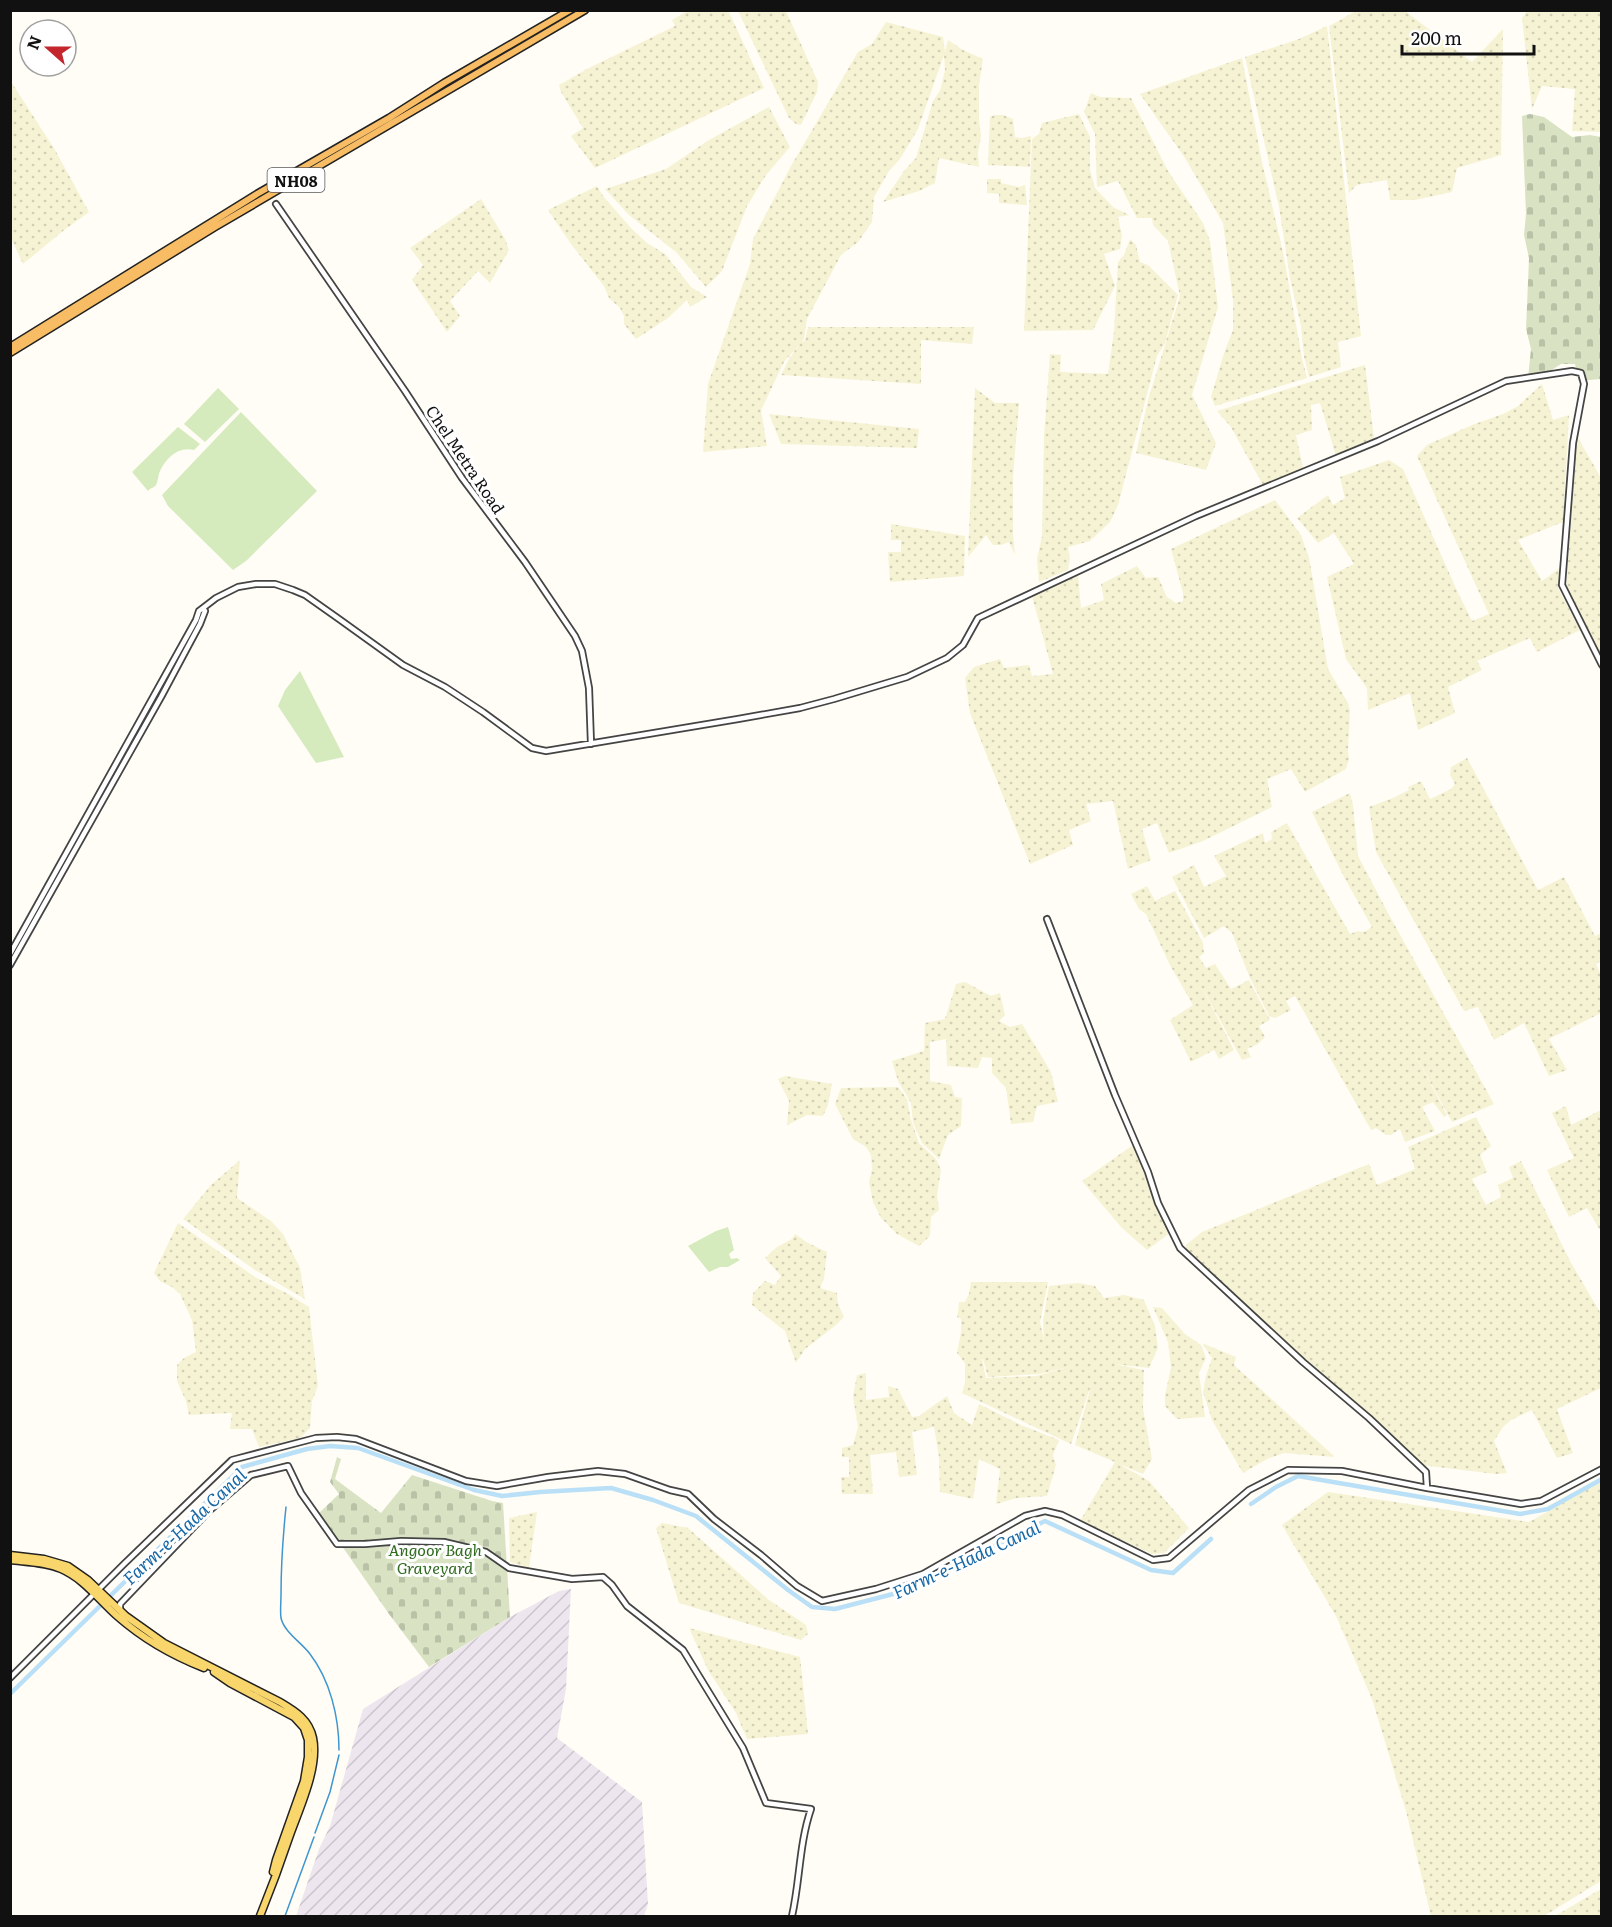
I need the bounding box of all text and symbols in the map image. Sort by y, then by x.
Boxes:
north arrow [18,18,78,78]
scale bar [1402,18,1534,56]
text: 200 m [1411,24,1462,51]
text: N [19,32,47,53]
road number: NH08 [268,168,324,192]
street label: Chel Metra Road [421,400,511,518]
water label: Farm-e-Hada Canal [116,1461,252,1591]
water label: Farm-e-Hada Canal [888,1513,1045,1605]
park label: Angoor Bagh Graveyard [388,1537,482,1579]

